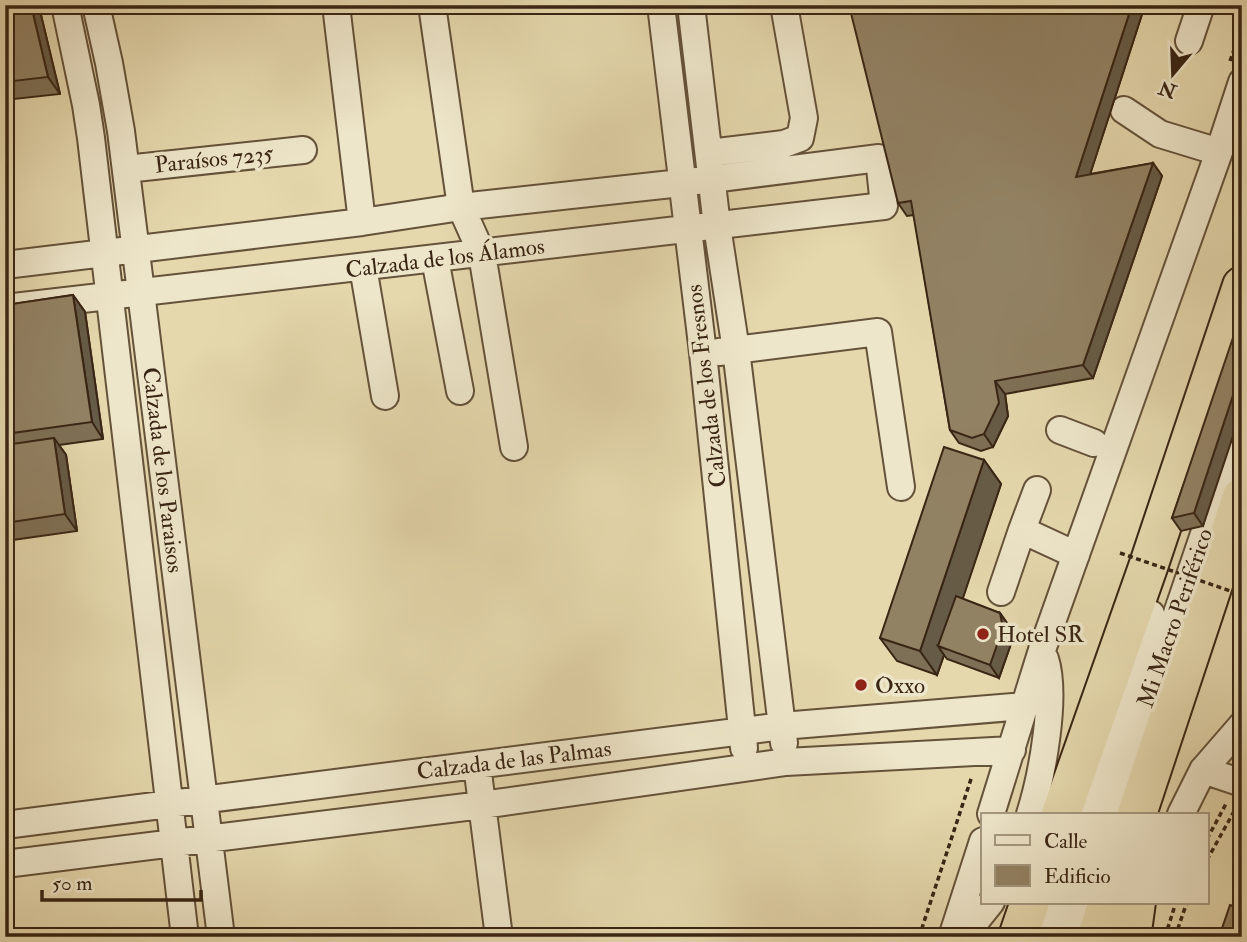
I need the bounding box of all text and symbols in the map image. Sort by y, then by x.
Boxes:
north arrow [1138,38,1208,108]
text: N [1155,75,1181,104]
street label: Paraísos 7235 [153,138,275,180]
street label: Calzada de los Álamos [344,231,546,285]
street label: Calzada de los Fresnos [679,283,733,489]
street label: Calzada de los Paraisos [136,366,190,575]
street label: Mi Macro Periférico [1131,525,1219,711]
place label: Hotel SR [997,620,1084,649]
marker: Hotel SR [975,626,991,642]
place label: Oxxo [875,671,925,700]
marker: Oxxo [853,677,869,693]
street label: Calzada de las Palmas [415,734,613,786]
legend [981,813,1208,904]
text: Calle [1044,828,1088,855]
scale bar [42,858,201,902]
text: Edificio [1044,863,1111,890]
text: 50 m [52,870,93,897]

